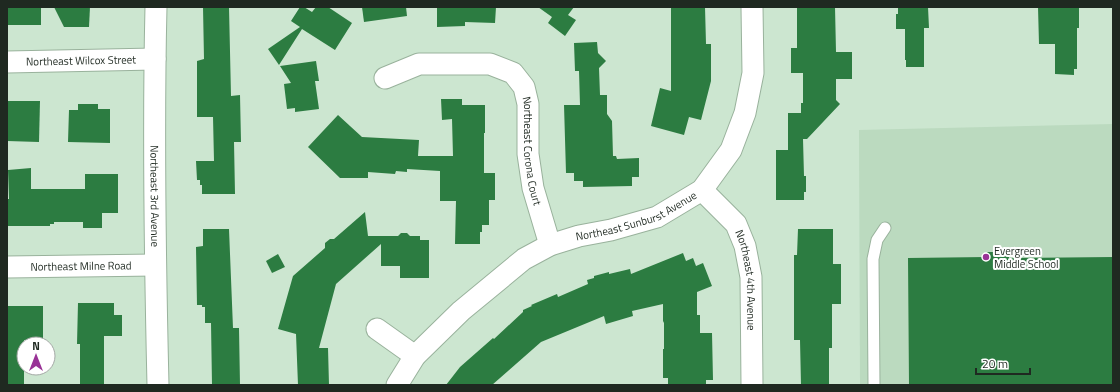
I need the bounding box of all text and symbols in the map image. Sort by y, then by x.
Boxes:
street label: Northeast Wilcox Street [26,51,136,70]
street label: Northeast Corona Court [518,95,546,207]
street label: Northeast 3rd Avenue [147,145,163,247]
street label: Northeast Sunburst Avenue [574,187,700,244]
street label: Northeast 4th Avenue [731,227,760,331]
place label: Evergreen Middle School [994,243,1059,272]
marker: Evergreen Middle School [981,252,991,262]
street label: Northeast Milne Road [30,257,132,275]
north arrow [16,336,56,376]
text: N [32,338,40,354]
scale bar [976,350,1030,376]
text: 20 m [982,354,1008,373]

